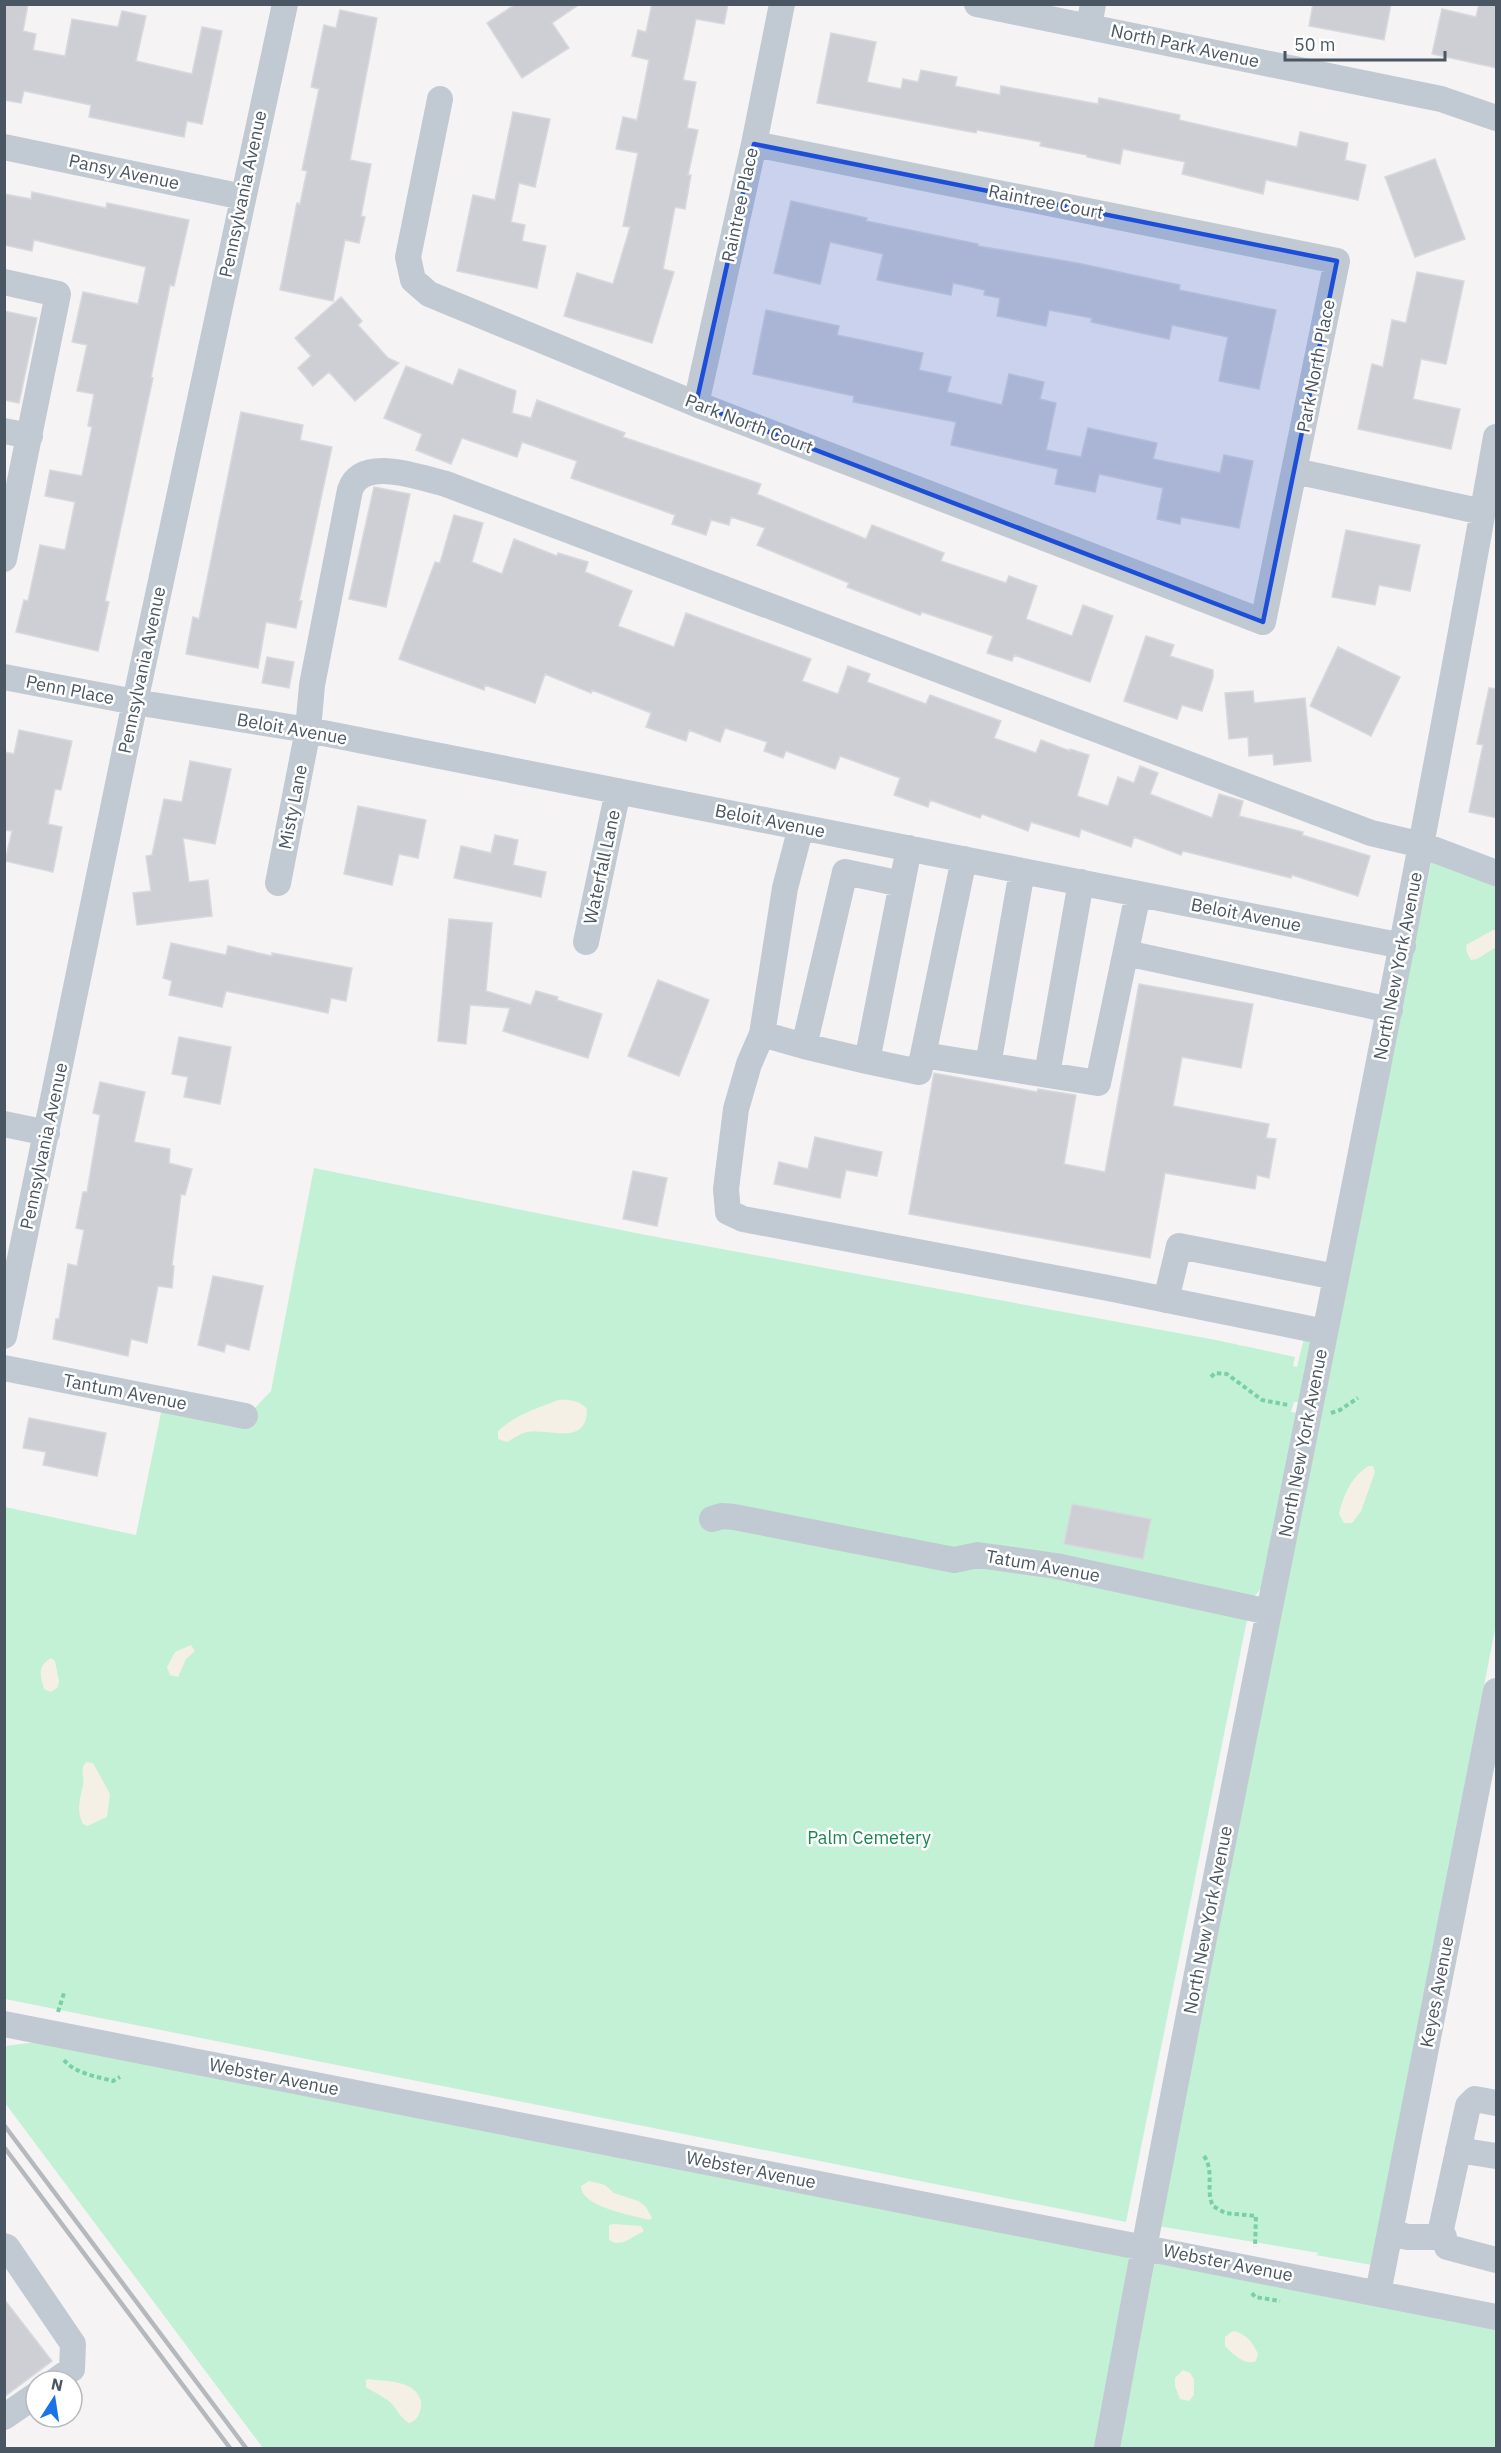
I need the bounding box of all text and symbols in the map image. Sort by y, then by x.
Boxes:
street label: North Park Avenue [1109,19,1261,72]
scale bar [1285,24,1446,62]
text: 50 m [1294,33,1336,56]
street label: Pennsylvania Avenue [214,108,271,279]
street label: Raintree Place [716,145,763,264]
street label: Pansy Avenue [67,149,182,194]
street label: Raintree Court [986,179,1106,224]
street label: Park North Place [1291,297,1340,434]
street label: Park North Court [682,389,817,459]
street label: Pennsylvania Avenue [113,584,170,755]
street label: Penn Place [24,670,116,709]
street label: Beloit Avenue [235,707,349,750]
street label: Misty Lane [273,762,312,851]
street label: Beloit Avenue [713,799,827,842]
street label: Waterfall Lane [578,807,625,926]
street label: North New York Avenue [1368,870,1427,1062]
street label: Beloit Avenue [1189,893,1303,936]
street label: Pennsylvania Avenue [15,1060,72,1231]
street label: North New York Avenue [1273,1347,1332,1539]
street label: Tantum Avenue [61,1368,189,1415]
street label: Tatum Avenue [984,1544,1102,1587]
street label: North New York Avenue [1178,1824,1237,2016]
park label: Palm Cemetery [807,1826,931,1849]
street label: Keyes Avenue [1414,1934,1459,2049]
street label: Webster Avenue [207,2053,341,2100]
street label: Webster Avenue [684,2146,818,2193]
street label: Webster Avenue [1161,2239,1295,2286]
north arrow [24,2369,84,2429]
text: N [49,2373,65,2395]

